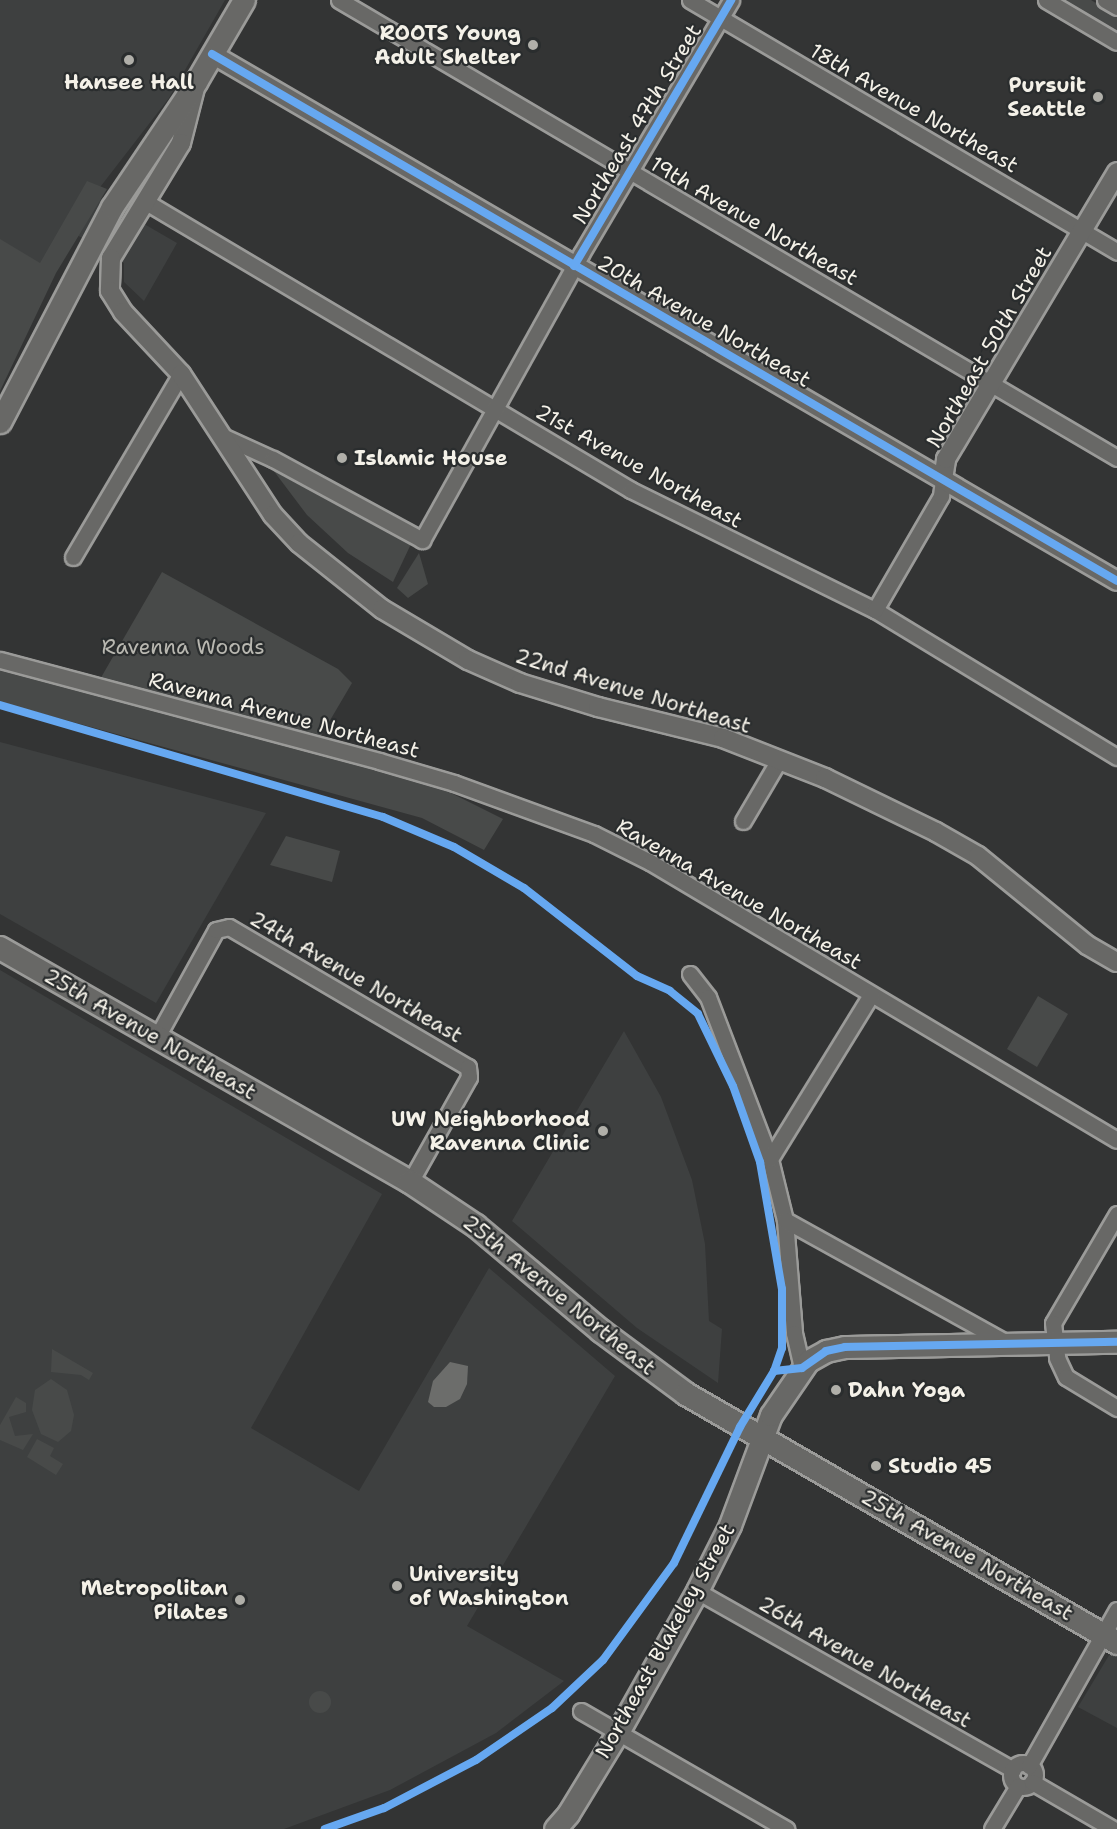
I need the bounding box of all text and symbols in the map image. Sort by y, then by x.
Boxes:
street label: Northeast 47th Street [567,19,707,229]
place label: ROOTS Young Adult Shelter [374,20,521,70]
marker: ROOTS Young Adult Shelter [526,38,540,52]
street label: 18th Avenue Northeast [805,38,1023,178]
marker: Hansee Hall [122,53,136,67]
place label: Hansee Hall [64,69,194,95]
place label: Pursuit Seattle [1007,72,1086,122]
marker: Pursuit Seattle [1091,90,1105,104]
street label: 19th Avenue Northeast [646,151,862,291]
street label: Northeast 50th Street [921,242,1057,452]
street label: 20th Avenue Northeast [593,250,815,392]
street label: 21st Avenue Northeast [531,399,747,533]
place label: Islamic House [354,445,508,471]
marker: Islamic House [335,451,349,465]
park label: Ravenna Woods [101,634,265,660]
street label: 22nd Avenue Northeast [512,643,754,739]
street label: Ravenna Avenue Northeast [146,667,422,763]
street label: Ravenna Avenue Northeast [612,813,866,975]
street label: 24th Avenue Northeast [245,906,467,1048]
street label: 25th Avenue Northeast [40,963,260,1105]
place label: UW Neighborhood Ravenna Clinic [391,1106,590,1156]
marker: UW Neighborhood Ravenna Clinic [594,1122,612,1140]
street label: 25th Avenue Northeast [458,1210,660,1380]
place label: Dahn Yoga [848,1377,965,1403]
marker: Dahn Yoga [829,1383,843,1397]
place label: Studio 45 [888,1453,992,1479]
marker: Studio 45 [869,1459,883,1473]
street label: 25th Avenue Northeast [857,1484,1077,1626]
street label: Northeast Blakeley Street [590,1519,740,1763]
place label: University of Washington [409,1561,569,1611]
place label: Metropolitan Pilates [81,1575,228,1625]
marker: University of Washington [390,1579,404,1593]
street label: 26th Avenue Northeast [754,1591,976,1733]
marker: Metropolitan Pilates [233,1593,247,1607]

